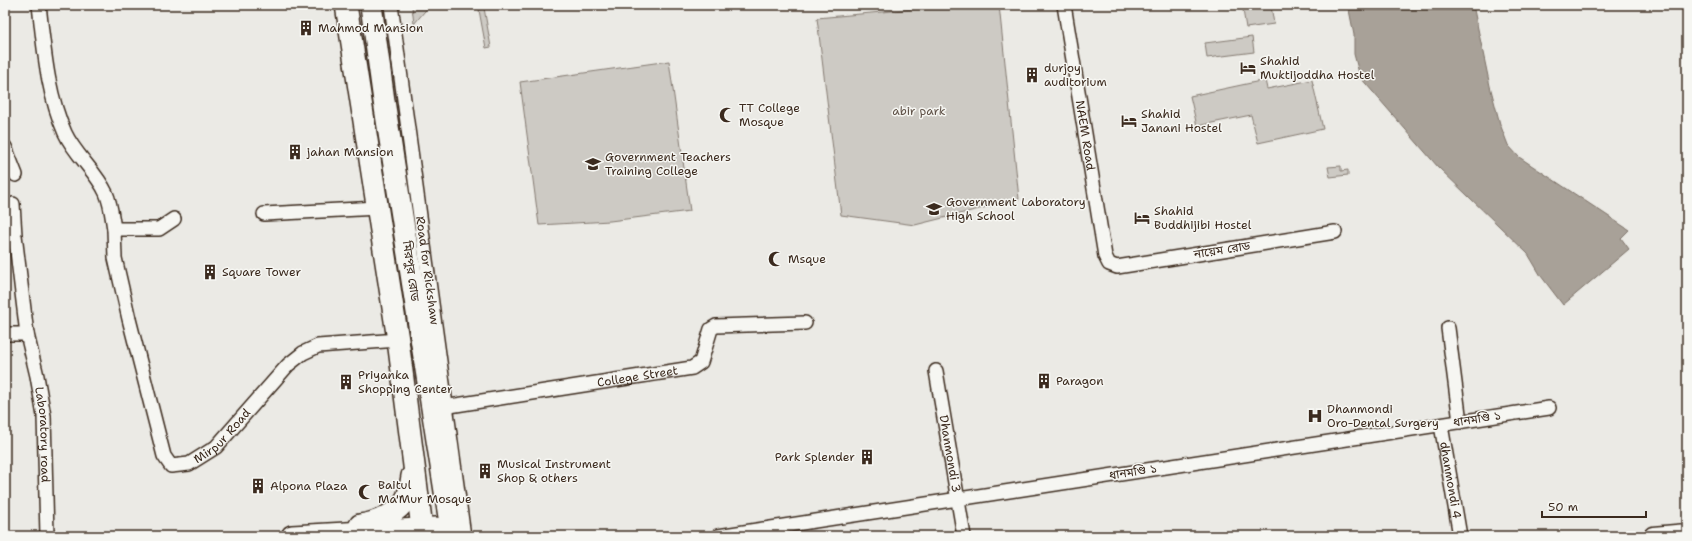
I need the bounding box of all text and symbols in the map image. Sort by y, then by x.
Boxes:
building icon: Mahmod Mansion [297,19,315,37]
place label: Mahmod Mansion [318,20,423,36]
place label: Shahid Muktijoddha Hostel [1260,53,1375,83]
hotel icon: Shahid Muktijoddha Hostel [1239,59,1257,77]
place label: durjoy auditorium [1044,60,1107,90]
building icon: durjoy auditorium [1023,66,1041,84]
street label: NAEM Road [1072,99,1099,172]
place label: TT College Mosque [739,100,800,130]
park label: abir park [892,103,946,119]
mosque icon: TT College Mosque [718,106,736,124]
place label: Shahid Janani Hostel [1141,106,1222,136]
hotel icon: Shahid Janani Hostel [1120,112,1138,130]
building icon: jahan Mansion [286,143,304,161]
place label: jahan Mansion [306,144,394,160]
place label: Government Teachers Training College [605,149,731,179]
school or university icon: Government Teachers Training College [584,155,602,173]
place label: Government Laboratory High School [946,194,1086,224]
school or university icon: Government Laboratory High School [925,200,943,218]
place label: Shahid Buddhijibi Hostel [1154,203,1252,233]
hotel icon: Shahid Buddhijibi Hostel [1133,209,1151,227]
street label: Road for Rickshaw [412,215,443,327]
street label: নায়েম রোড [1192,238,1252,263]
street label: মিরপুর রোড [399,239,423,303]
mosque icon: Msque [767,250,785,268]
place label: Msque [788,251,826,267]
building icon: Square Tower [201,263,219,281]
place label: Square Tower [222,264,301,280]
street label: College Street [596,362,679,391]
place label: Priyanka Shopping Center [358,367,453,397]
building icon: Paragon [1035,372,1053,390]
building icon: Priyanka Shopping Center [337,373,355,391]
place label: Paragon [1056,373,1104,389]
street label: Laboratory road [31,386,54,483]
place label: Dhanmondi Oro-Dental Surgery [1327,401,1439,431]
street label: Mirpur Road [191,405,254,467]
hospital icon: Dhanmondi Oro-Dental Surgery [1306,407,1324,425]
street label: ধানমণ্ডি ১ [1452,407,1502,431]
street label: Dhanmondi 3 [936,414,964,494]
street label: dhanmondi 4 [1436,440,1465,520]
building icon: Park Splender [858,448,876,466]
place label: Park Splender [775,449,855,465]
place label: Musical Instrument Shop & others [497,456,611,486]
street label: ধানমণ্ডি ১ [1108,460,1158,484]
building icon: Musical Instrument Shop & others [476,462,494,480]
building icon: Alpona Plaza [249,477,267,495]
place label: Baitul Ma'Mur Mosque [378,477,472,507]
place label: Alpona Plaza [270,478,348,494]
mosque icon: Baitul Ma'Mur Mosque [357,483,375,501]
scale bar [1542,493,1646,519]
text: 50 m [1548,499,1578,515]

